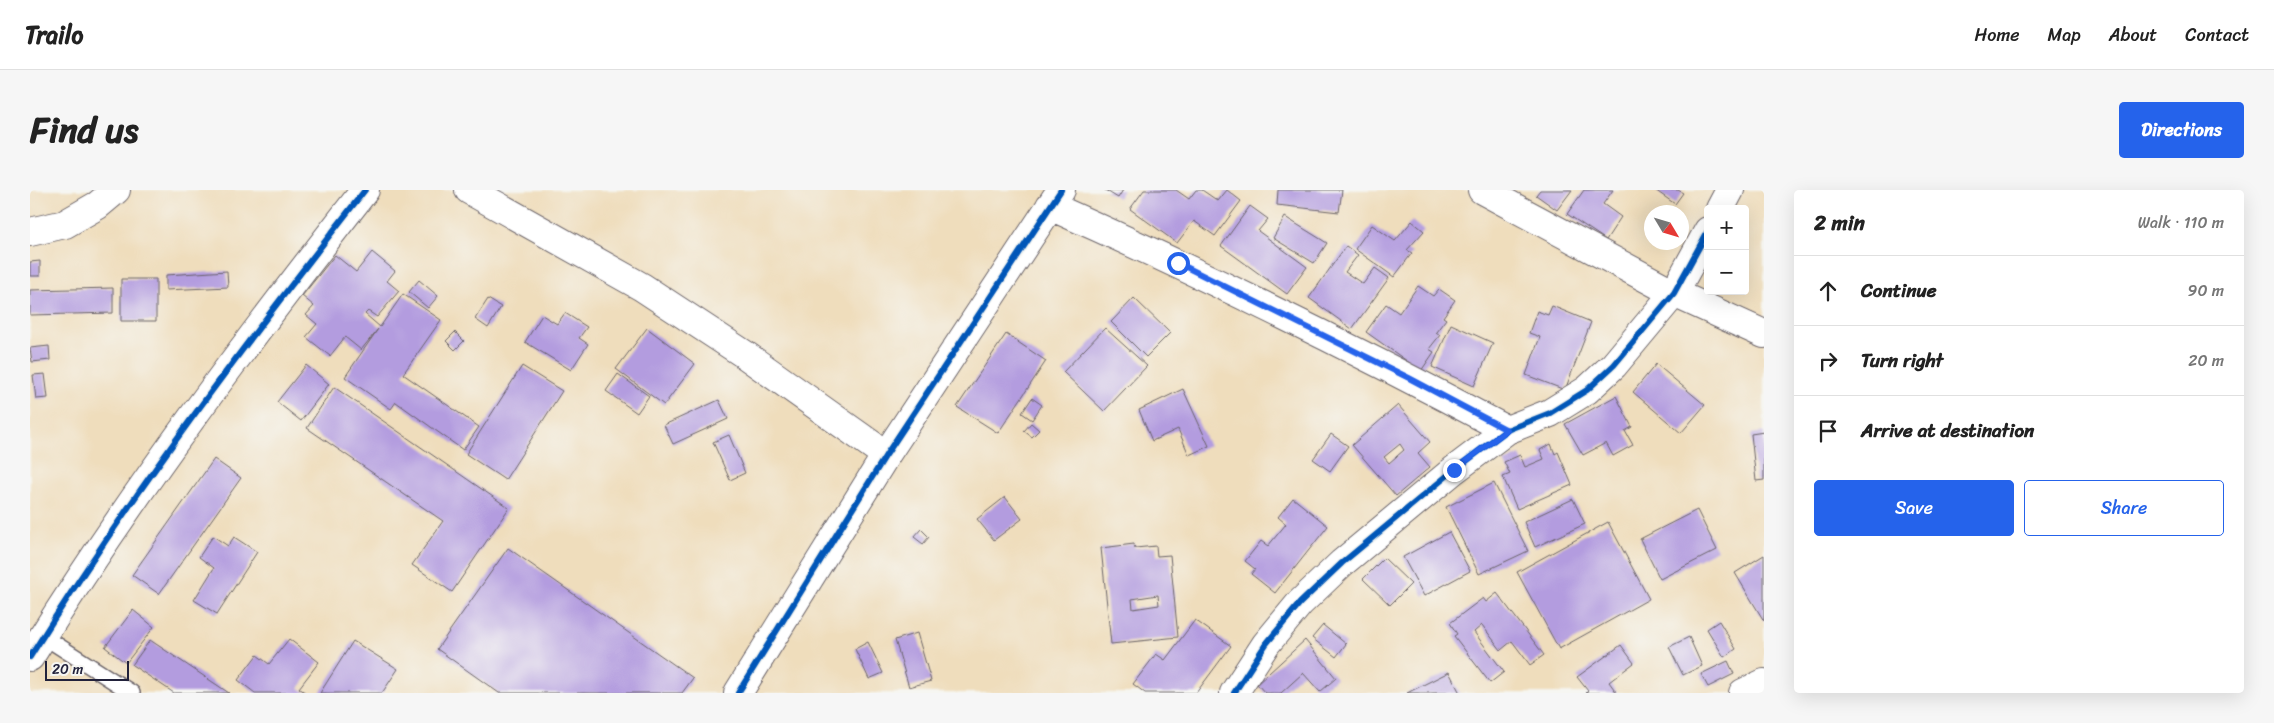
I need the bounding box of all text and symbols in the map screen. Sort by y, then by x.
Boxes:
text: Trailo [25,14,83,56]
text: Home [1975,19,2020,51]
text: Map [2048,19,2081,51]
text: About [2109,19,2157,51]
text: Contact [2185,19,2249,51]
text: Find us [30,99,138,161]
button: Directions [2119,102,2244,158]
text: 2 min [1814,204,1865,242]
north arrow [1644,205,1689,250]
map controls [1704,205,1749,295]
button: + [1704,205,1749,250]
text: Walk · 110 m [2138,208,2224,237]
button: − [1704,250,1749,295]
route start [1167,252,1190,275]
text: Continue [1861,274,1937,307]
text: 90 m [2188,276,2224,305]
icon: ahead [1814,277,1842,305]
text: Turn right [1861,344,1943,377]
text: 20 m [2188,346,2224,375]
icon: right [1814,347,1842,375]
text: Arrive at destination [1861,414,2034,447]
icon: arrive [1814,417,1842,445]
route end [1443,459,1466,482]
button: Save [1814,480,2014,536]
button: Share [2024,480,2224,536]
text: 20 m [52,657,83,682]
scale bar [45,658,129,681]

